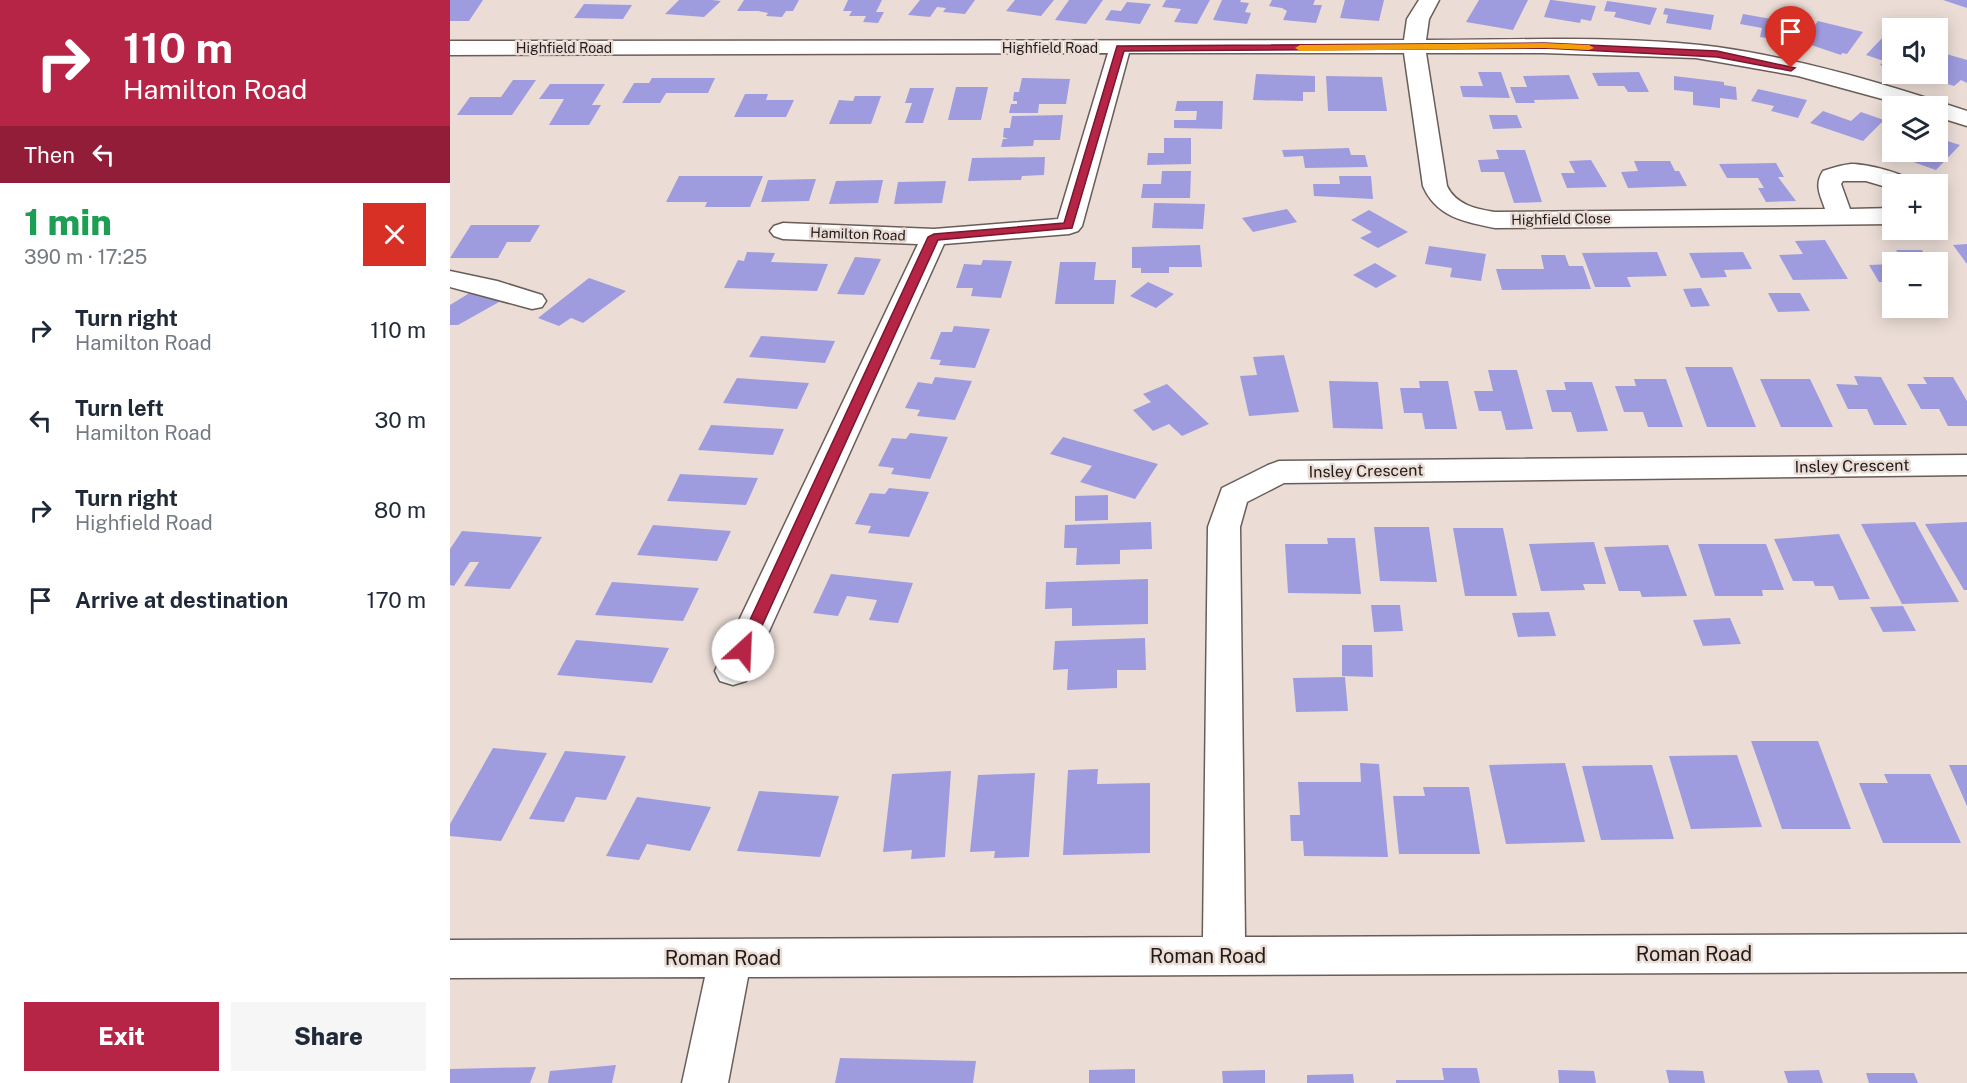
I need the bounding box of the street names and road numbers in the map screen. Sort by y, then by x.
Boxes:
street label: Highfield Road [516,40,612,56]
street label: Highfield Road [1002,40,1098,56]
street label: Highfield Close [1511,210,1611,228]
street label: Hamilton Road [810,224,906,244]
street label: Insley Crescent [1795,456,1909,476]
street label: Insley Crescent [1309,461,1423,481]
street label: Roman Road [1636,942,1752,966]
street label: Roman Road [1150,944,1266,968]
street label: Roman Road [665,946,781,970]

